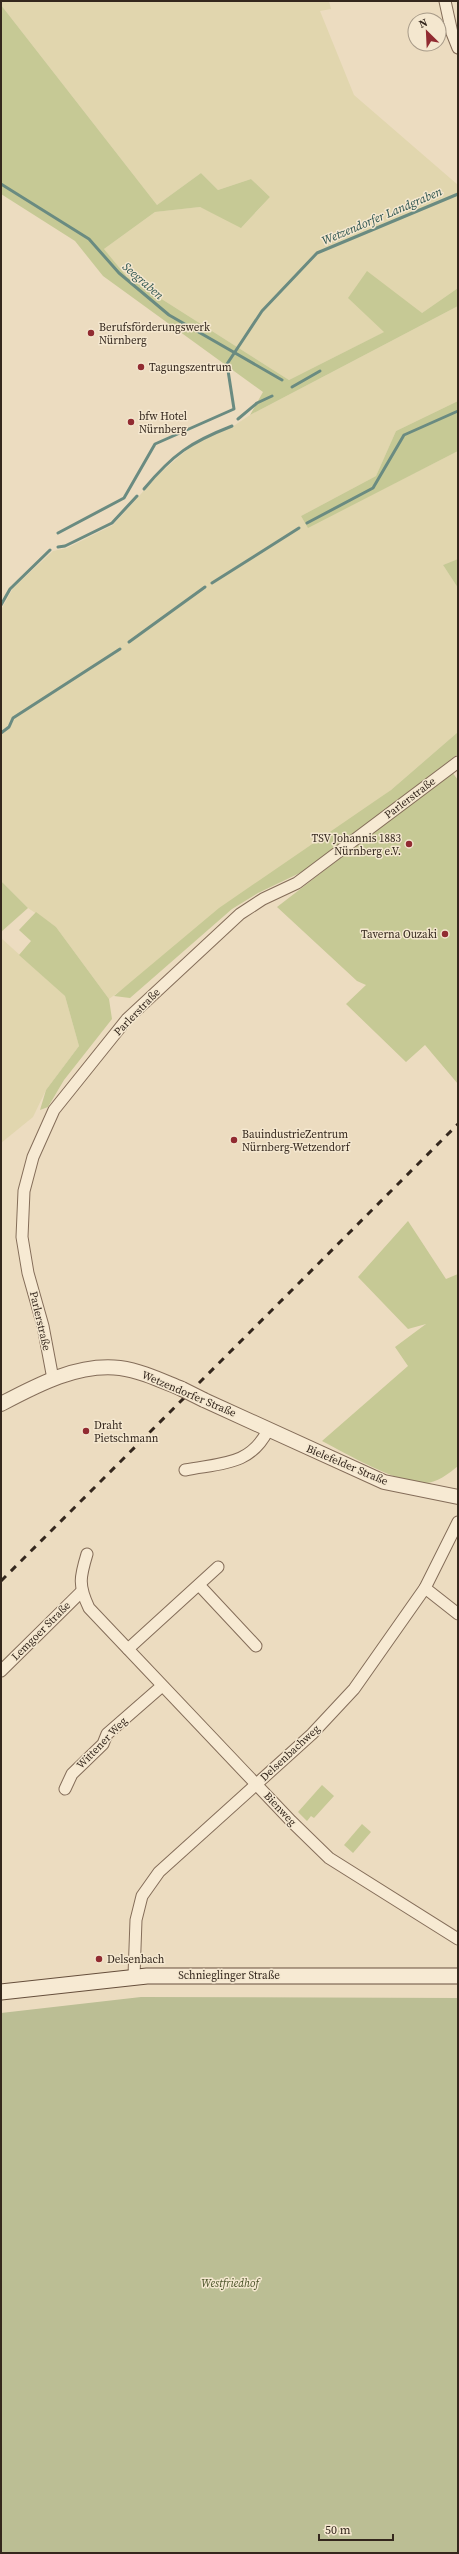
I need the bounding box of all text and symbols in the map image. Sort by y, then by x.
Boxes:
north arrow [407,12,447,52]
text: N [416,15,430,32]
water label: Wetzendorfer Landgraben [319,183,445,249]
water label: Seegraben [119,259,167,303]
place label: Berufsförderungswerk Nürnberg [99,320,211,348]
marker: Berufsförderungswerk Nürnberg [86,328,96,338]
place label: Tagungszentrum [149,360,232,375]
marker: Tagungszentrum [136,362,146,372]
place label: bfw Hotel Nürnberg [139,409,187,437]
marker: bfw Hotel Nürnberg [126,417,136,427]
street label: Parlerstraße [381,774,439,822]
place label: TSV Johannis 1883 Nürnberg e.V. [312,831,401,859]
marker: TSV Johannis 1883 Nürnberg e.V. [404,839,414,849]
place label: Taverna Ouzaki [361,927,437,942]
marker: Taverna Ouzaki [440,929,450,939]
street label: Parlerstraße [111,985,164,1039]
place label: BauindustrieZentrum Nürnberg-Wetzendorf [242,1127,351,1155]
marker: BauindustrieZentrum Nürnberg-Wetzendorf [229,1135,239,1145]
street label: Parlerstraße [26,1290,54,1353]
street label: Wetzendorfer Straße [140,1367,239,1421]
place label: Draht Pietschmann [94,1418,159,1446]
marker: Draht Pietschmann [81,1426,91,1436]
street label: Bielefelder Straße [304,1441,391,1489]
street label: Lemgoer Straße [8,1598,74,1664]
street label: Wittener Weg [73,1714,131,1772]
street label: Delsenbachweg [257,1721,323,1785]
street label: Bienweg [260,1789,300,1830]
place label: Delsenbach [107,1952,165,1967]
marker: Delsenbach [94,1954,104,1964]
street label: Schnieglinger Straße [178,1968,280,1983]
park label: Westfriedhof [201,2276,261,2291]
scale bar [319,2516,393,2542]
text: 50 m [325,2522,351,2538]

